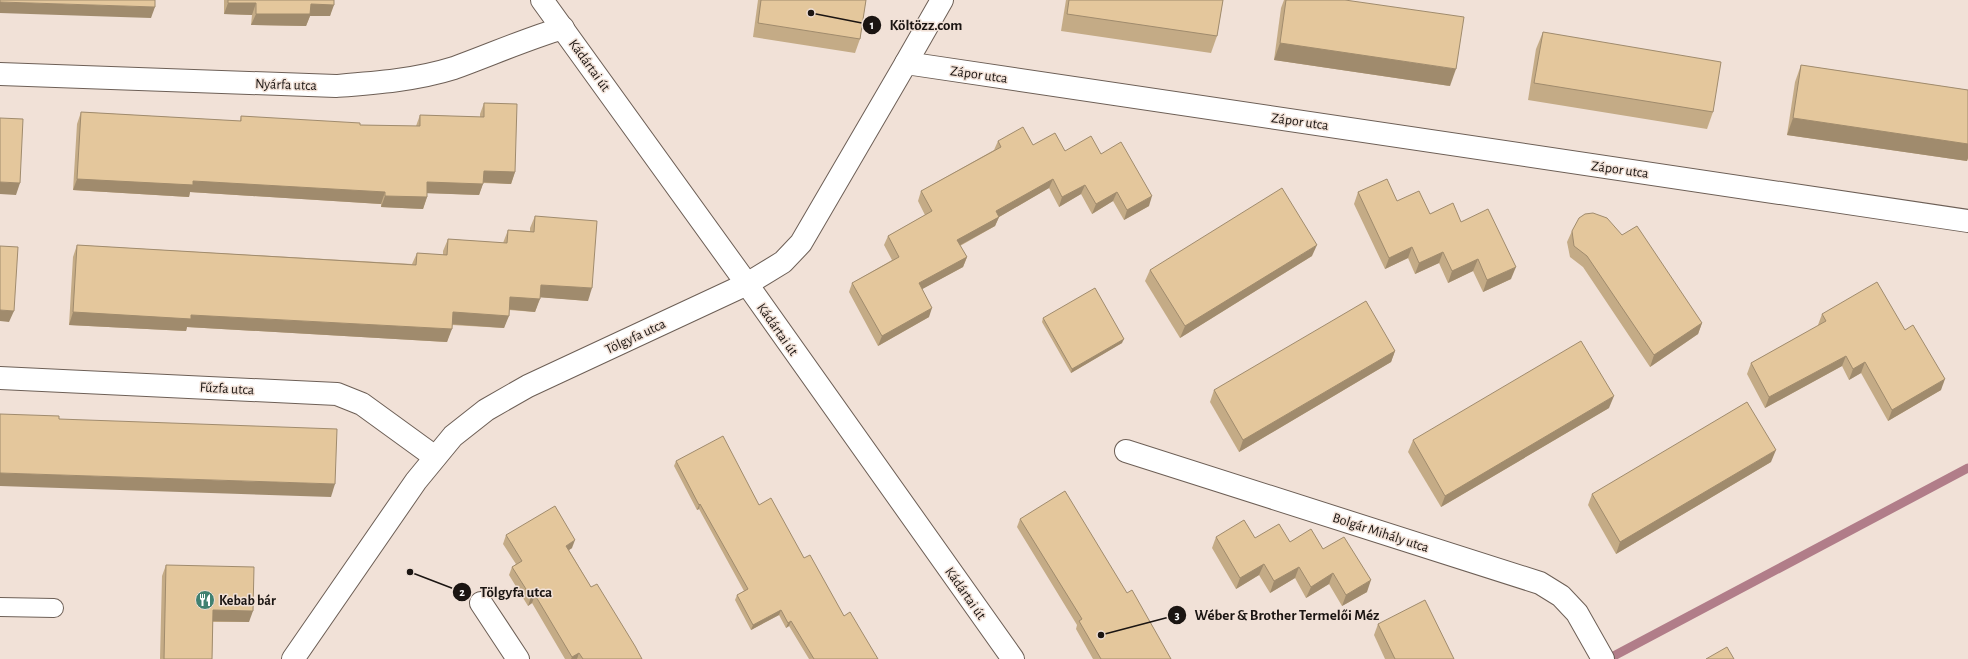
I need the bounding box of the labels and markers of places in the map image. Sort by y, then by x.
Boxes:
callout: Költözz.com [862,11,971,38]
callout: Tölgyfa utca [452,578,560,605]
restaurant icon: Kebab bár [194,589,216,611]
place label: Kebab bár [219,594,276,608]
callout: Wéber & Brother Termelői Méz [1167,602,1388,629]

